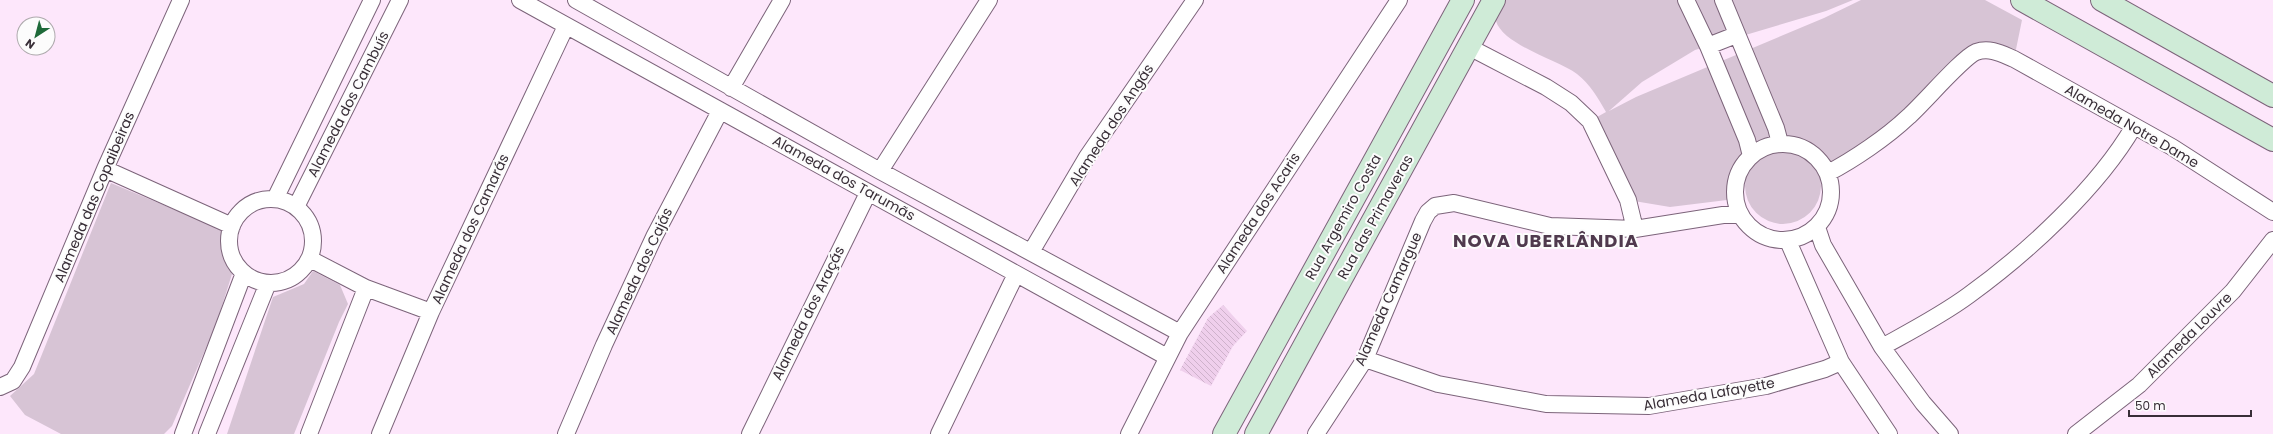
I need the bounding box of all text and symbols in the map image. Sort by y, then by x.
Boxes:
north arrow [16,16,56,56]
street label: Alameda dos Cambuís [302,28,394,180]
text: N [22,35,38,53]
street label: Alameda dos Angás [1064,60,1158,190]
street label: Alameda Notre Dame [2061,79,2203,173]
street label: Alameda das Copaibeiras [49,108,139,286]
street label: Alameda dos Tarumãs [769,130,919,226]
street label: Alameda dos Acaris [1211,148,1305,278]
street label: Alameda dos Camarás [426,151,514,307]
street label: Rua Argemiro Costa [1300,151,1386,283]
street label: Rua das Primaveras [1332,151,1418,283]
street label: Alameda dos Cajás [601,204,677,338]
district label: NOVA UBERLÂNDIA [1453,228,1639,253]
street label: Alameda Camargue [1349,229,1427,369]
street label: Alameda dos Araçás [767,243,849,383]
street label: Alameda Louvre [2142,287,2237,382]
street label: Alameda Lafayette [1642,373,1777,415]
scale bar [2129,392,2251,418]
text: 50 m [2135,397,2166,414]

